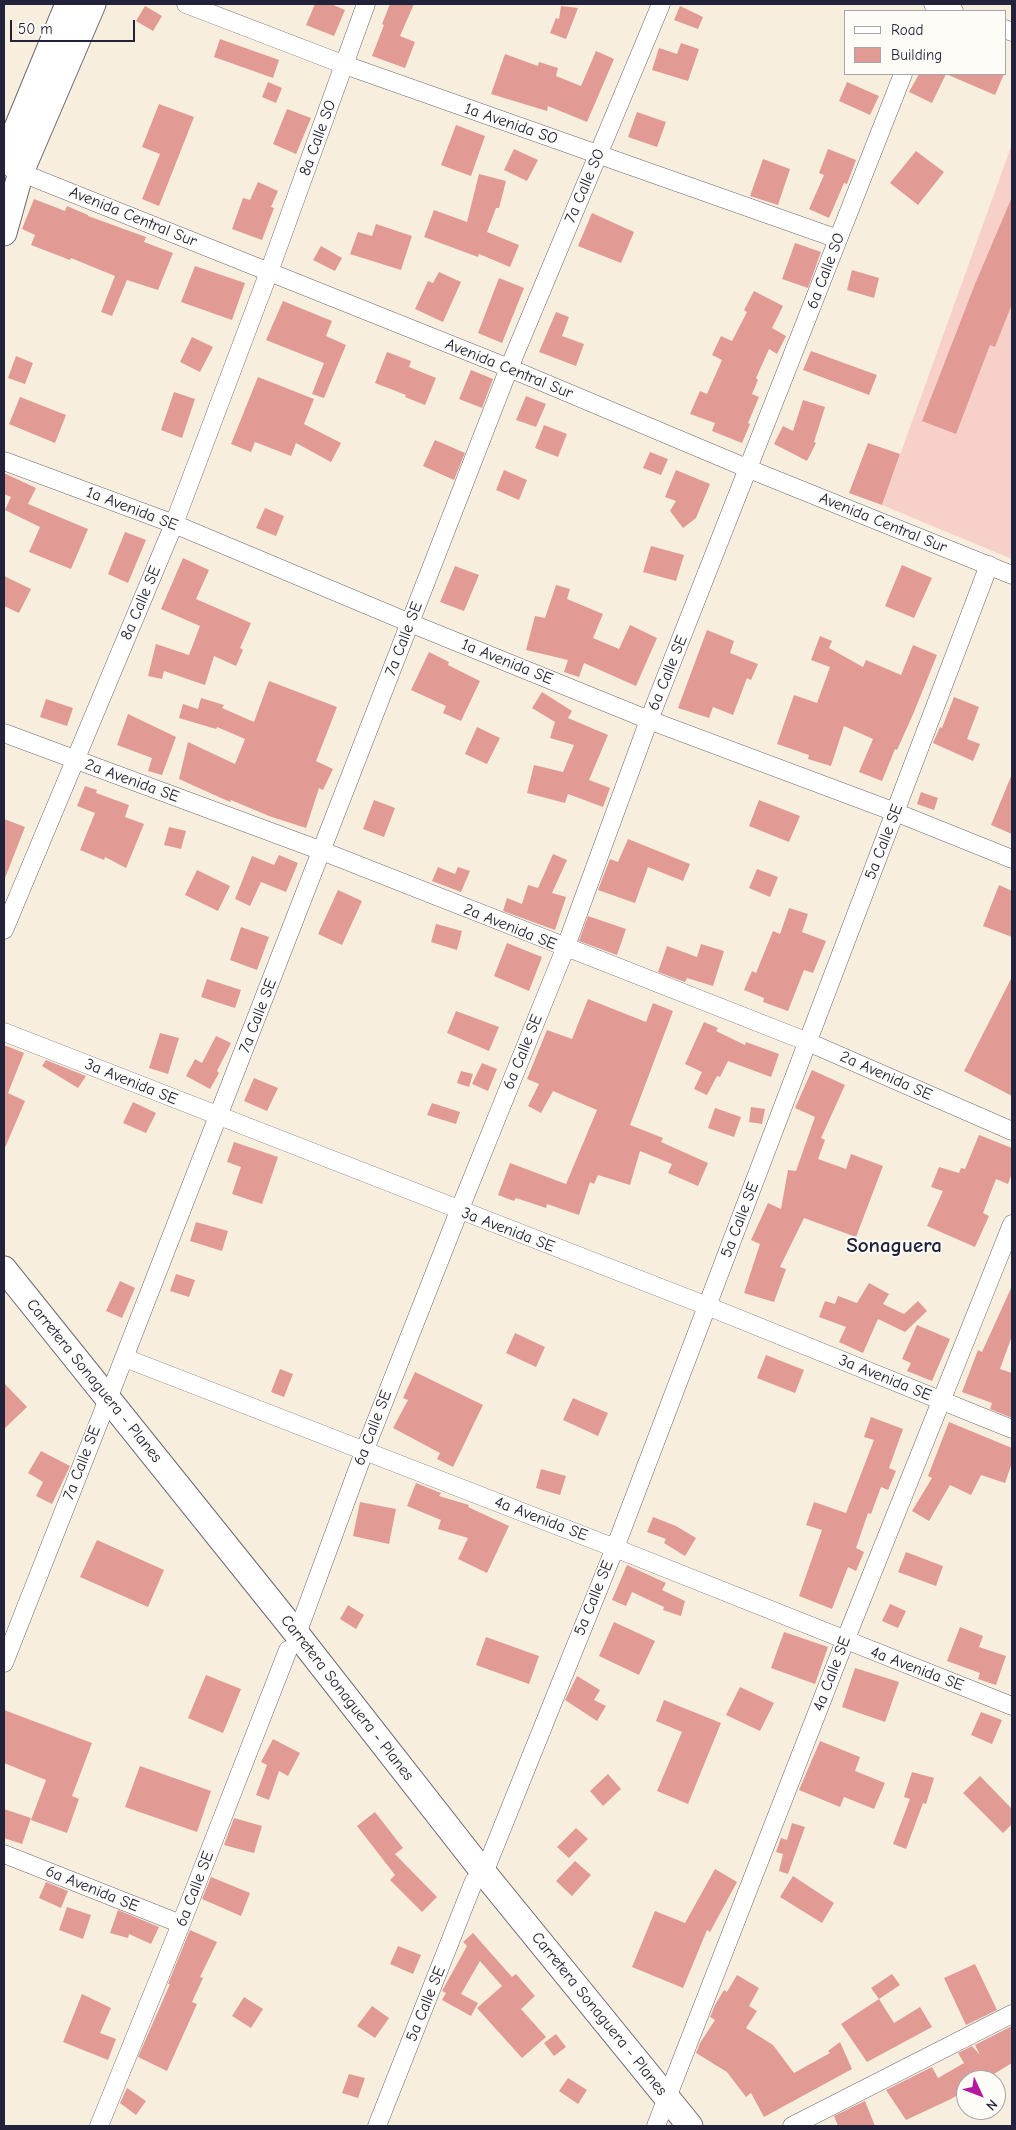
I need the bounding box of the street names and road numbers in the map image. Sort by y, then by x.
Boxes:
street label: 8a Calle SO [295,97,341,179]
street label: 1a Avenida SO [462,99,560,149]
street label: 7a Calle SO [561,146,609,226]
street label: Avenida Central Sur [66,183,200,251]
street label: 6a Calle SO [803,230,849,312]
street label: Avenida Central Sur [442,335,576,403]
street label: 1a Avenida SE [83,483,181,535]
street label: Avenida Central Sur [816,489,950,557]
street label: 8a Calle SE [117,563,165,643]
street label: 7a Calle SE [381,599,427,679]
street label: 6a Calle SE [644,633,692,713]
street label: 1a Avenida SE [459,635,555,689]
street label: 2a Avenida SE [82,755,182,807]
street label: 5a Calle SE [861,802,907,882]
street label: 2a Avenida SE [461,900,559,954]
street label: 7a Calle SE [235,976,281,1056]
street label: 6a Calle SE [499,1012,547,1092]
street label: 2a Avenida SE [837,1047,935,1105]
street label: 3a Avenida SE [82,1055,180,1109]
street label: 5a Calle SE [717,1180,763,1260]
street label: 3a Avenida SE [459,1203,557,1257]
street label: Carretera Sonaguera - Planes [22,1295,166,1467]
street label: 3a Avenida SE [836,1351,934,1405]
street label: 6a Calle SE [350,1388,396,1468]
street label: 7a Calle SE [59,1423,105,1503]
street label: 4a Avenida SE [492,1492,590,1546]
street label: 5a Calle SE [570,1558,618,1638]
street label: Carretera Sonaguera - Planes [276,1611,418,1785]
street label: 4a Calle SE [809,1634,855,1714]
street label: 4a Avenida SE [868,1642,966,1696]
street label: 6a Calle SE [172,1849,218,1929]
street label: 6a Avenida SE [43,1862,141,1916]
street label: Carretera Sonaguera - Planes [527,1928,671,2100]
street label: 5a Calle SE [402,1964,450,2044]

